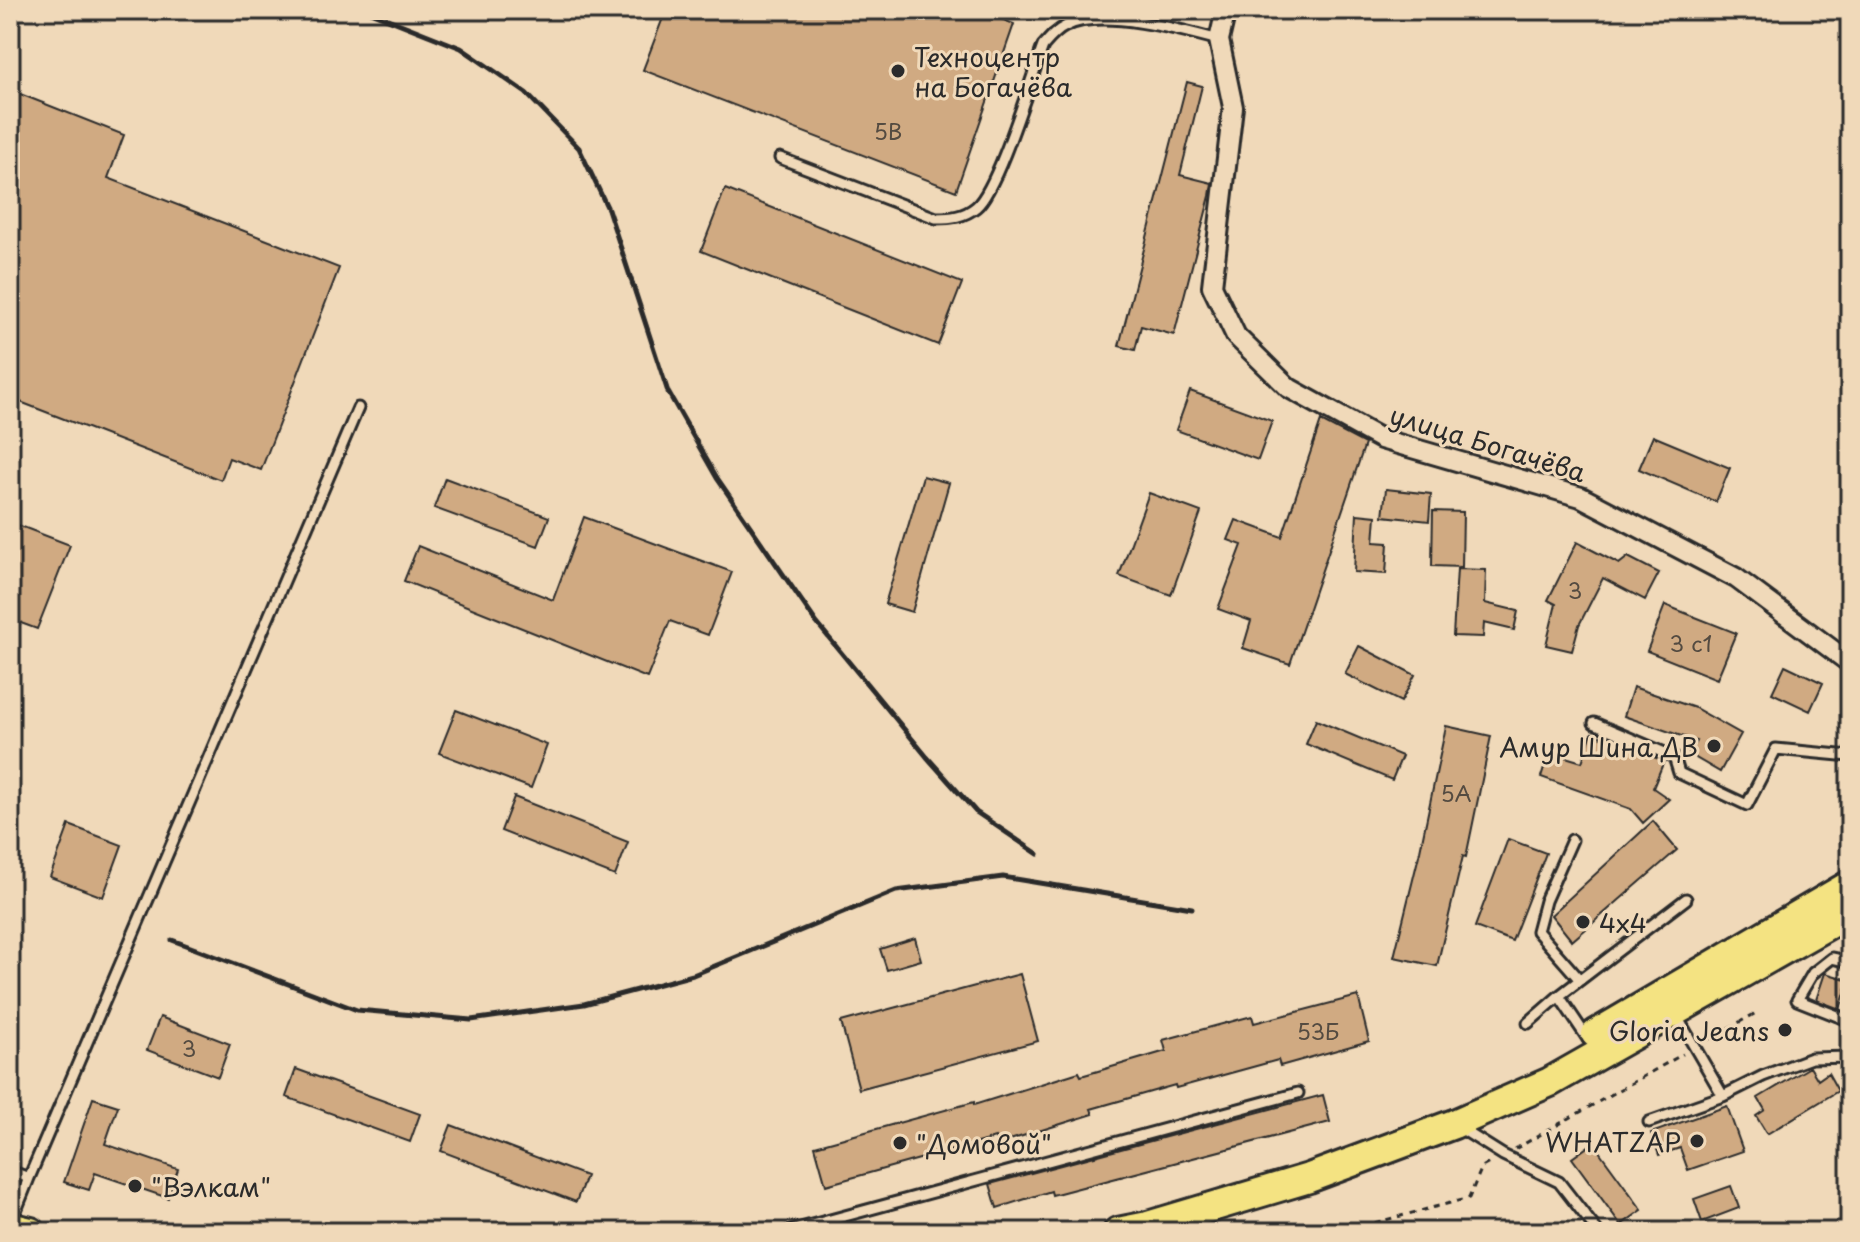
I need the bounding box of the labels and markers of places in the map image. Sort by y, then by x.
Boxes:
place label: Техноцентр на Богачёва [914,37,1073,106]
marker: Техноцентр на Богачёва [889,62,907,80]
place label: Амур Шина ДВ [1499,727,1698,766]
marker: Амур Шина ДВ [1705,737,1723,755]
place label: 4х4 [1599,903,1647,942]
marker: 4х4 [1574,913,1592,931]
place label: Gloria Jeans [1609,1011,1769,1050]
marker: Gloria Jeans [1776,1021,1794,1039]
place label: WHATZAP [1545,1122,1681,1161]
place label: "Домовой" [916,1124,1052,1163]
marker: WHATZAP [1688,1132,1706,1150]
marker: "Домовой" [891,1134,909,1152]
place label: "Вэлкам" [151,1167,271,1206]
marker: "Вэлкам" [126,1177,144,1195]

